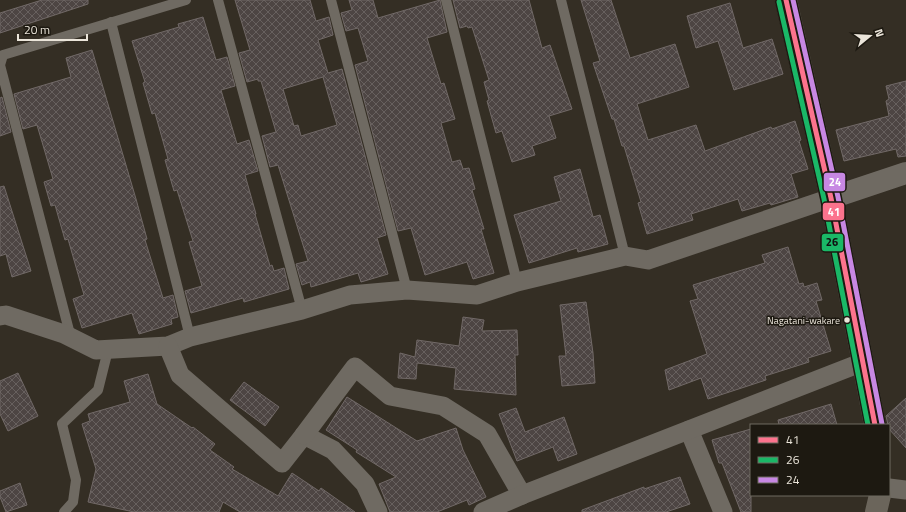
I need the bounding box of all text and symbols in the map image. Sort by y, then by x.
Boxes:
scale bar [18,16,87,42]
north arrow [850,16,890,56]
text: 20 m [24,20,50,39]
text: N [871,27,888,39]
line badge: 24 [823,172,846,192]
text: 24 [829,174,841,190]
line badge: 41 [822,202,845,221]
text: 41 [828,204,840,220]
line badge: 26 [821,233,844,252]
text: 26 [826,234,838,250]
place label: Nagatani-wakare [767,313,840,328]
marker: Nagatani-wakare [842,315,852,325]
legend [750,424,890,496]
text: 41 [786,430,799,449]
text: 26 [786,450,800,469]
text: 24 [786,470,800,489]

